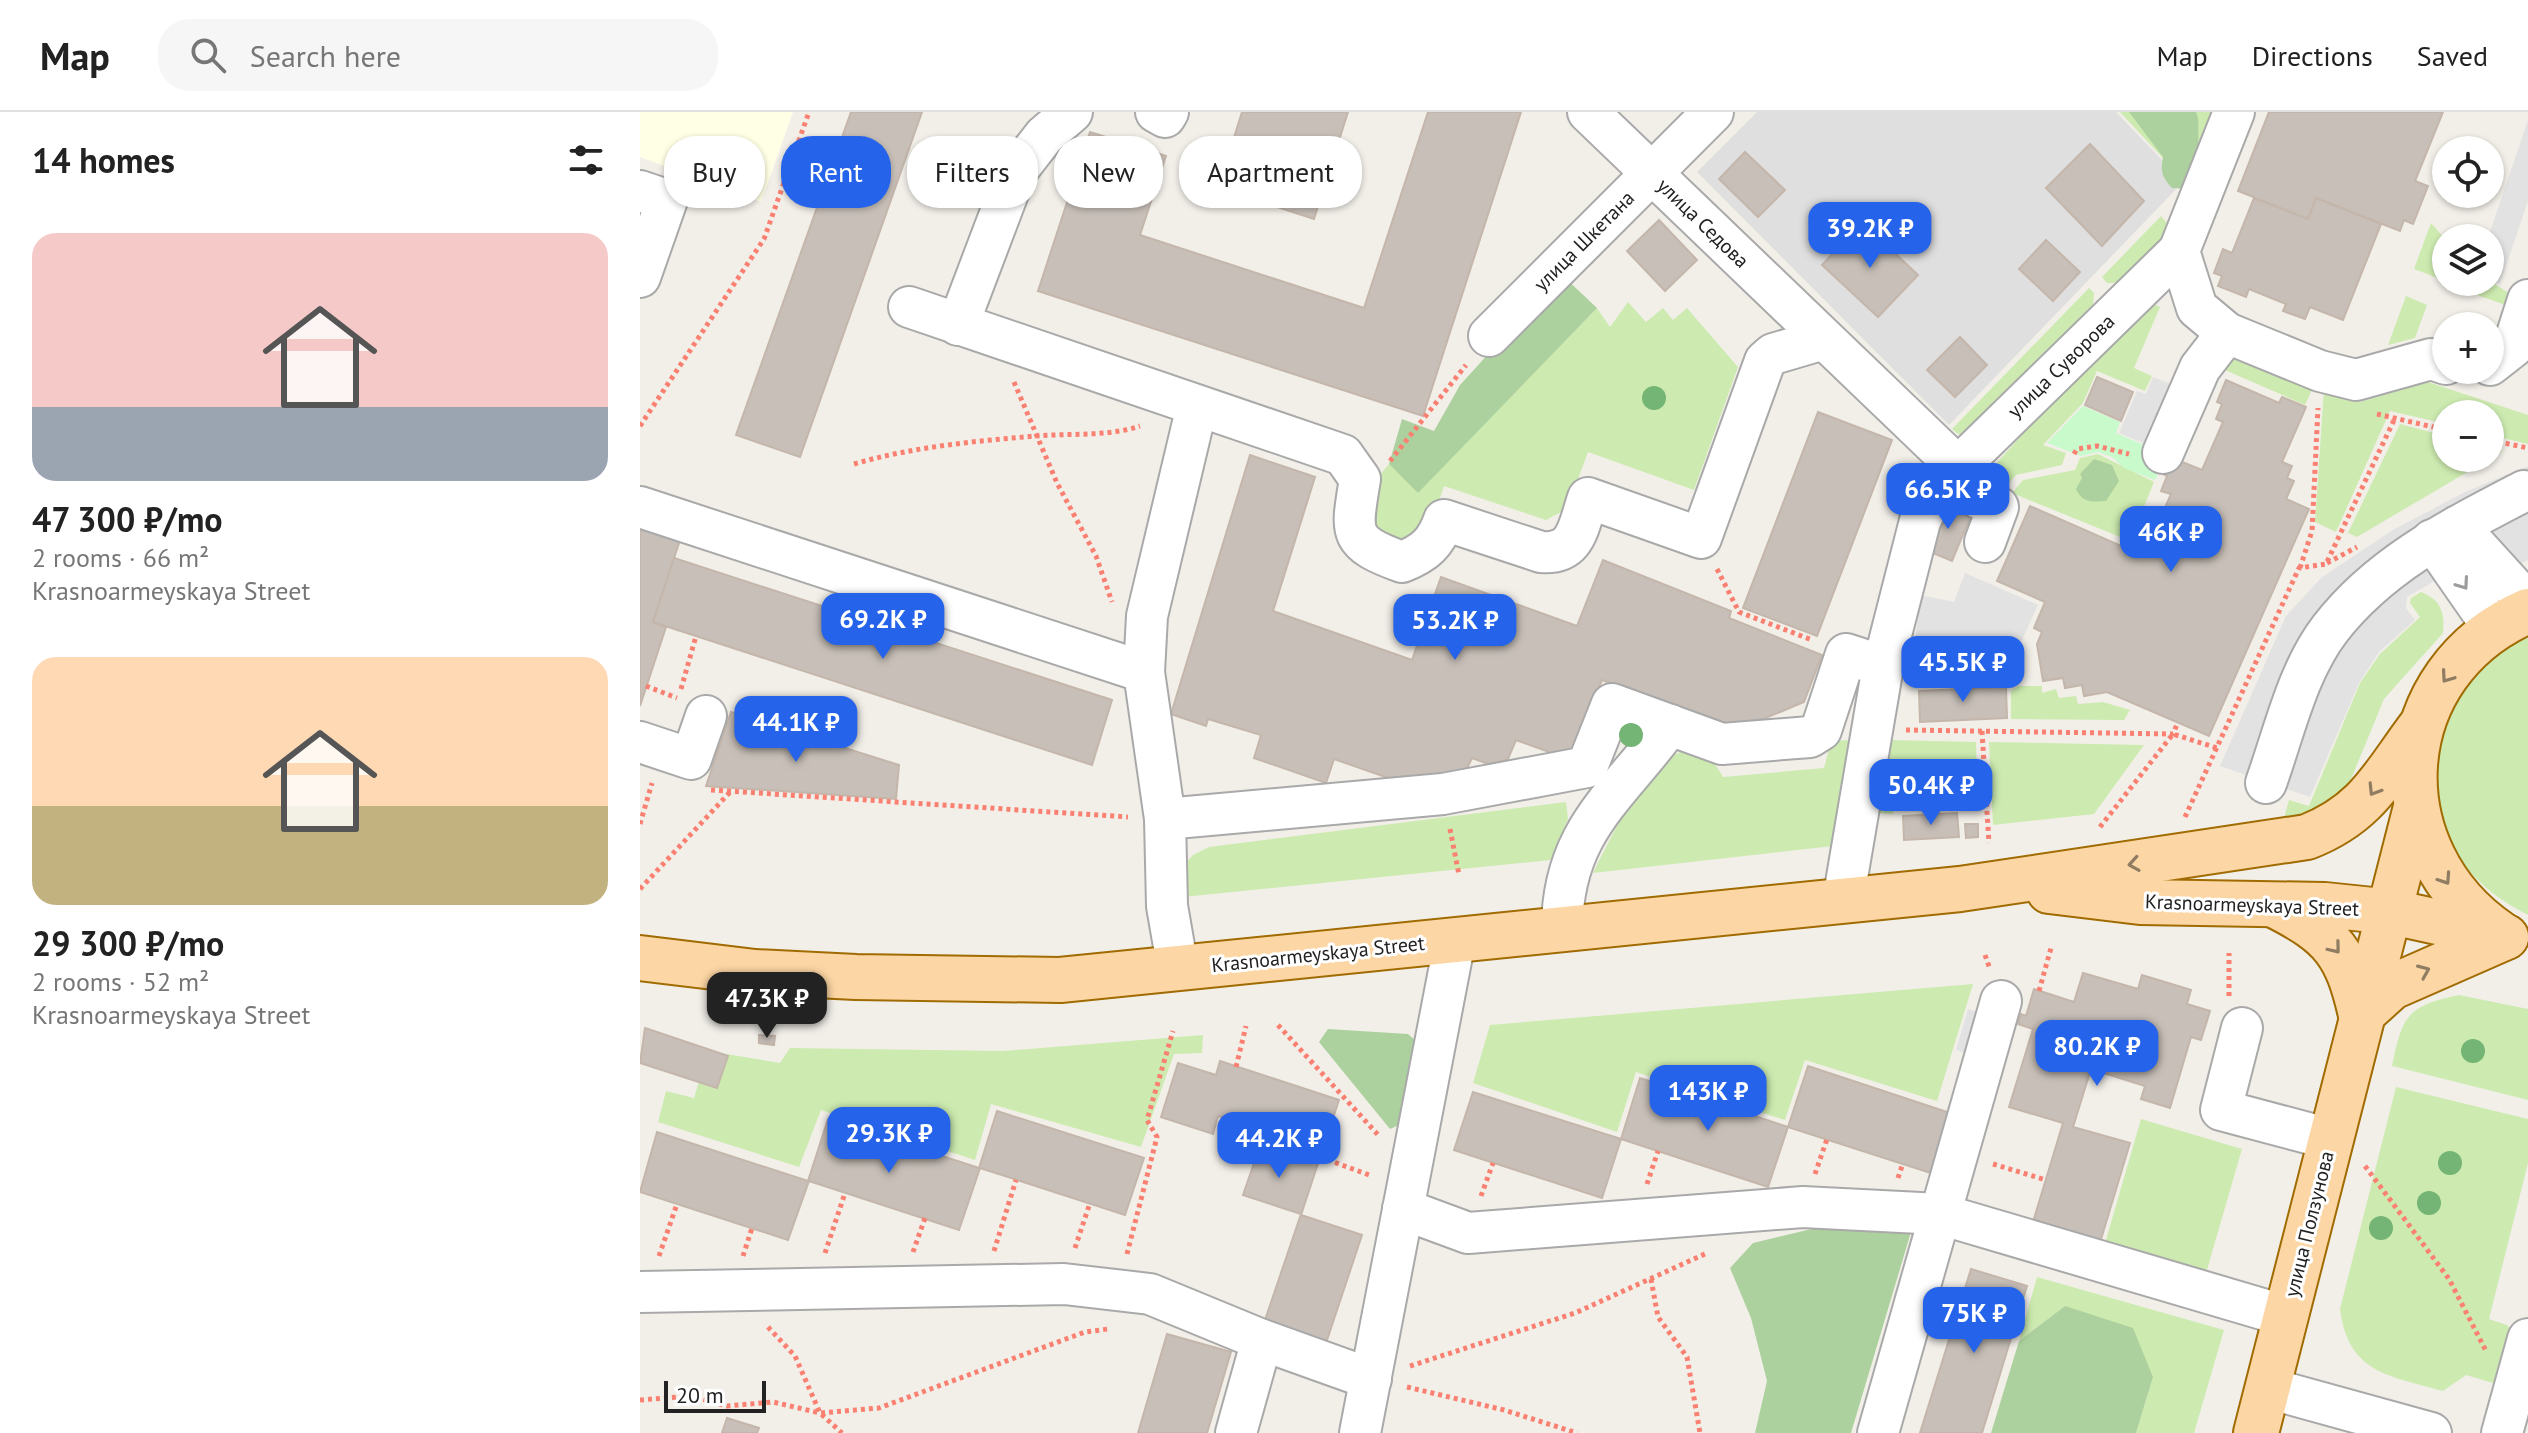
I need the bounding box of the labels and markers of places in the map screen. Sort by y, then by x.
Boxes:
pin: 39.2K ₽ [1796,202,1944,270]
pin: 66.5K ₽ [1874,463,2022,531]
pin: 46K ₽ [2115,506,2227,574]
pin: 69.2K ₽ [809,593,957,661]
pin: 53.2K ₽ [1381,594,1529,662]
pin: 45.5K ₽ [1889,636,2037,704]
pin: 44.1K ₽ [722,696,870,764]
pin: 50.4K ₽ [1857,759,2005,827]
pin: 47.3K ₽ [693,972,841,1040]
pin: 80.2K ₽ [2023,1020,2171,1088]
pin: 143K ₽ [1643,1065,1773,1133]
pin: 29.3K ₽ [815,1107,963,1175]
pin: 44.2K ₽ [1205,1112,1353,1180]
pin: 75K ₽ [1918,1287,2030,1355]

